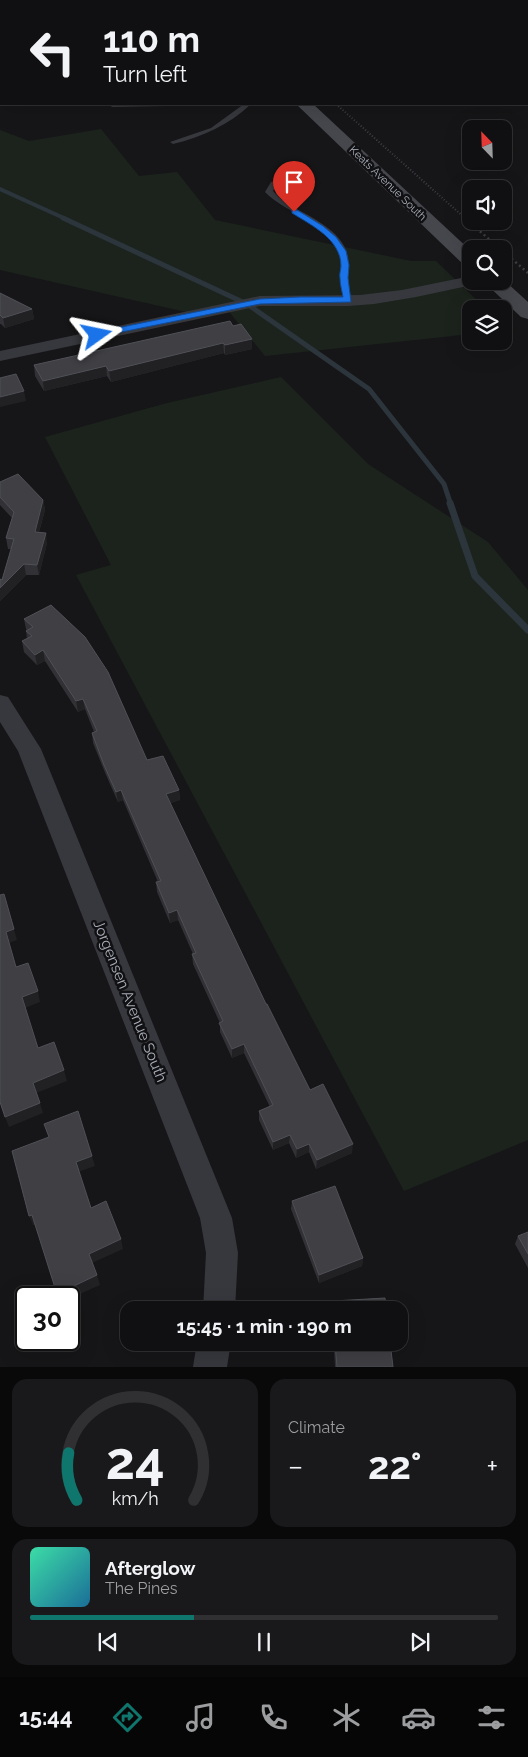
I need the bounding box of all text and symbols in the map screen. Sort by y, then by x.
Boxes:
text: 110 m [103,19,200,60]
icon: left [20,20,85,85]
text: Turn left [103,61,187,87]
north arrow [462,120,512,170]
map controls [462,120,512,350]
street label: Keats Avenue South [346,143,429,223]
pin [273,161,315,212]
icon: arrive [280,168,308,196]
button: sound [462,180,512,230]
button: search [462,240,512,290]
button: layers [462,300,512,350]
position arrow [70,308,122,360]
street label: Jorgensen Avenue South [89,917,171,1085]
speed limit sign: 30 [15,1286,80,1351]
text: 15:45 · 1 min · 190 m [176,1315,352,1337]
text: Climate [288,1418,345,1437]
text: 24 [105,1430,165,1491]
text: 22° [368,1443,421,1488]
text: − [288,1450,303,1483]
text: + [486,1450,498,1483]
text: km/h [111,1488,159,1509]
text: Afterglow [105,1557,195,1579]
text: The Pines [105,1579,177,1598]
icon: previous [94,1628,122,1656]
icon: pause [250,1628,278,1656]
icon: next [406,1628,434,1656]
icon: directions [110,1700,145,1735]
icon: music [183,1700,218,1735]
icon: phone [256,1700,291,1735]
icon: climate [329,1700,364,1735]
icon: car [401,1700,436,1735]
icon: filters [474,1700,509,1735]
text: 15:44 [19,1704,73,1730]

